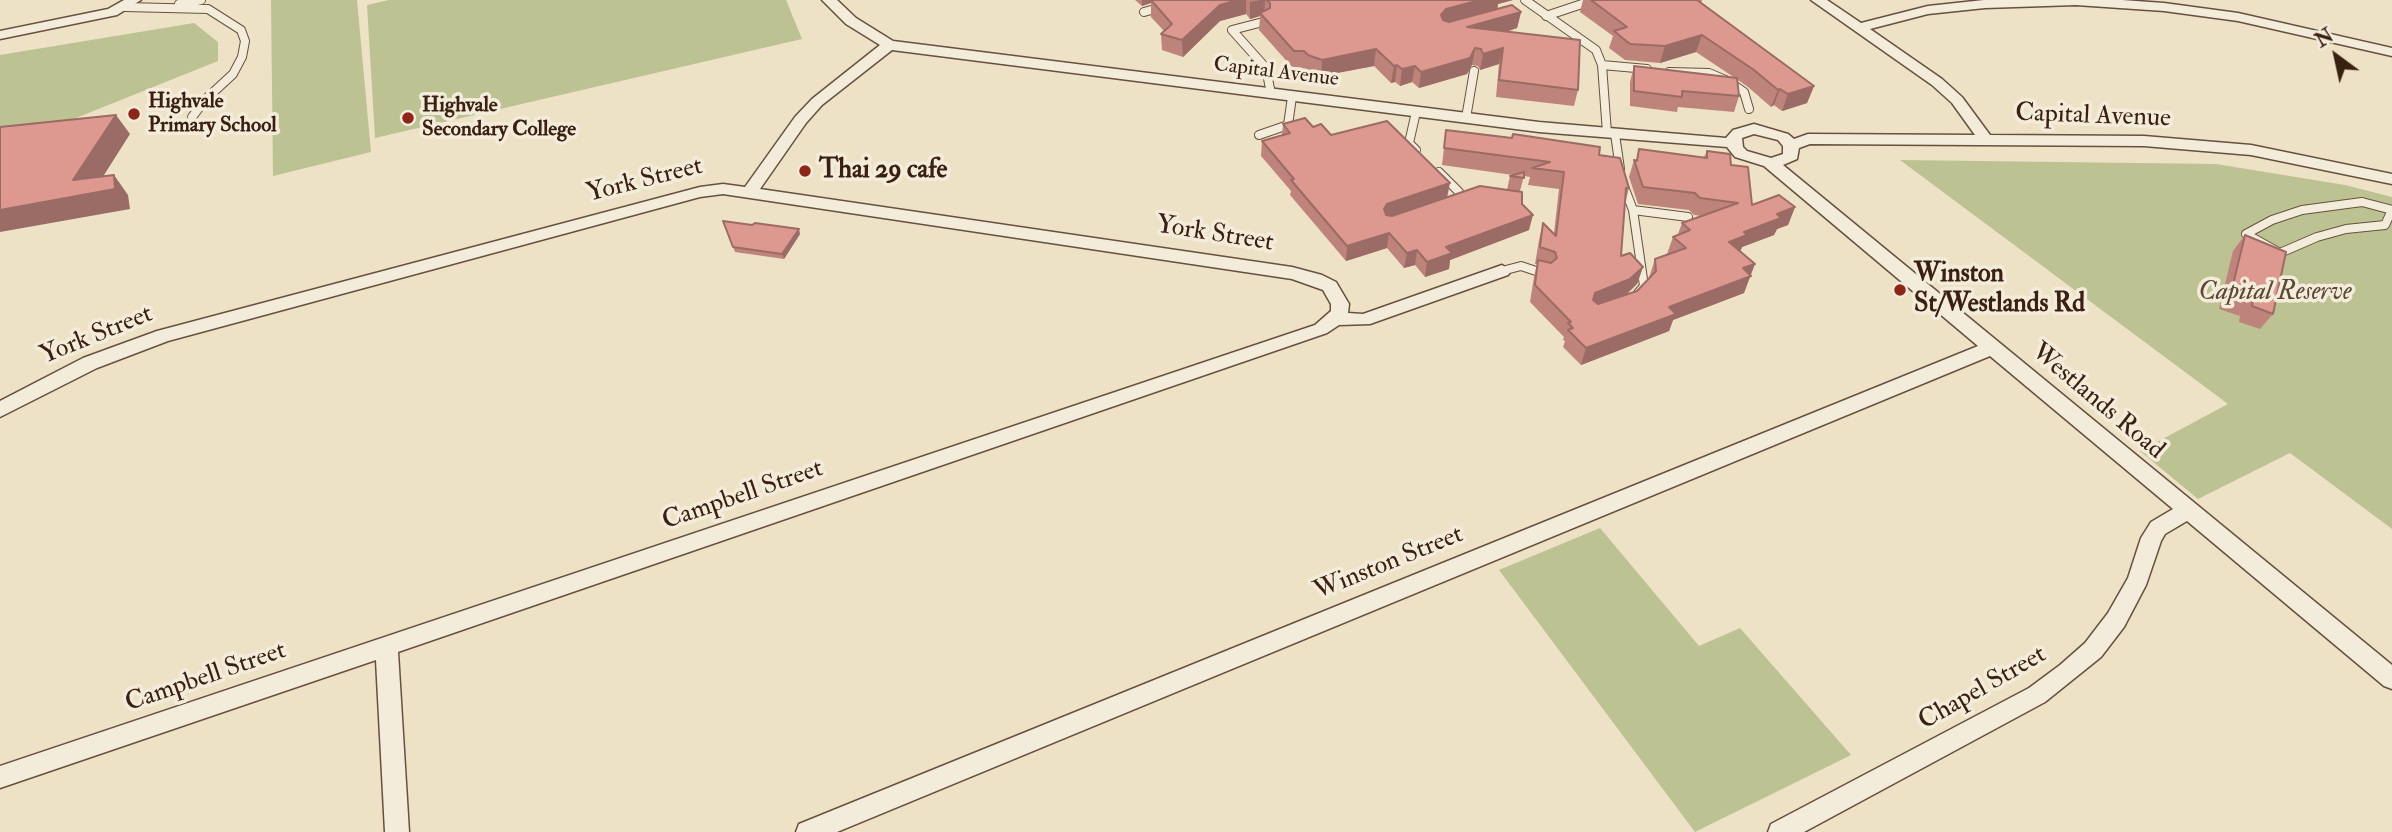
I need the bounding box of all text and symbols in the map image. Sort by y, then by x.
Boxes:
north arrow [2301,21,2371,91]
text: N [2311,24,2338,53]
street label: Capital Avenue [1212,53,1340,93]
place label: Highvale Primary School [148,89,277,139]
place label: Highvale Secondary College [422,93,576,143]
street label: Capital Avenue [2015,99,2171,135]
marker: Highvale Primary School [126,106,142,122]
marker: Highvale Secondary College [400,110,416,126]
street label: York Street [584,152,706,210]
place label: Thai 29 cafe [819,155,947,187]
marker: Thai 29 cafe [797,163,813,179]
street label: York Street [1154,210,1276,260]
place label: Winston St/Westlands Rd [1914,259,2085,320]
park label: Capital Reserve [2198,277,2352,309]
marker: Winston St/Westlands Rd [1892,282,1908,298]
street label: York Street [36,299,158,373]
street label: Westlands Road [2024,337,2170,467]
street label: Campbell Street [659,454,827,538]
street label: Winston Street [1310,520,1468,608]
street label: Campbell Street [122,636,290,720]
street label: Chapel Street [1914,640,2052,738]

